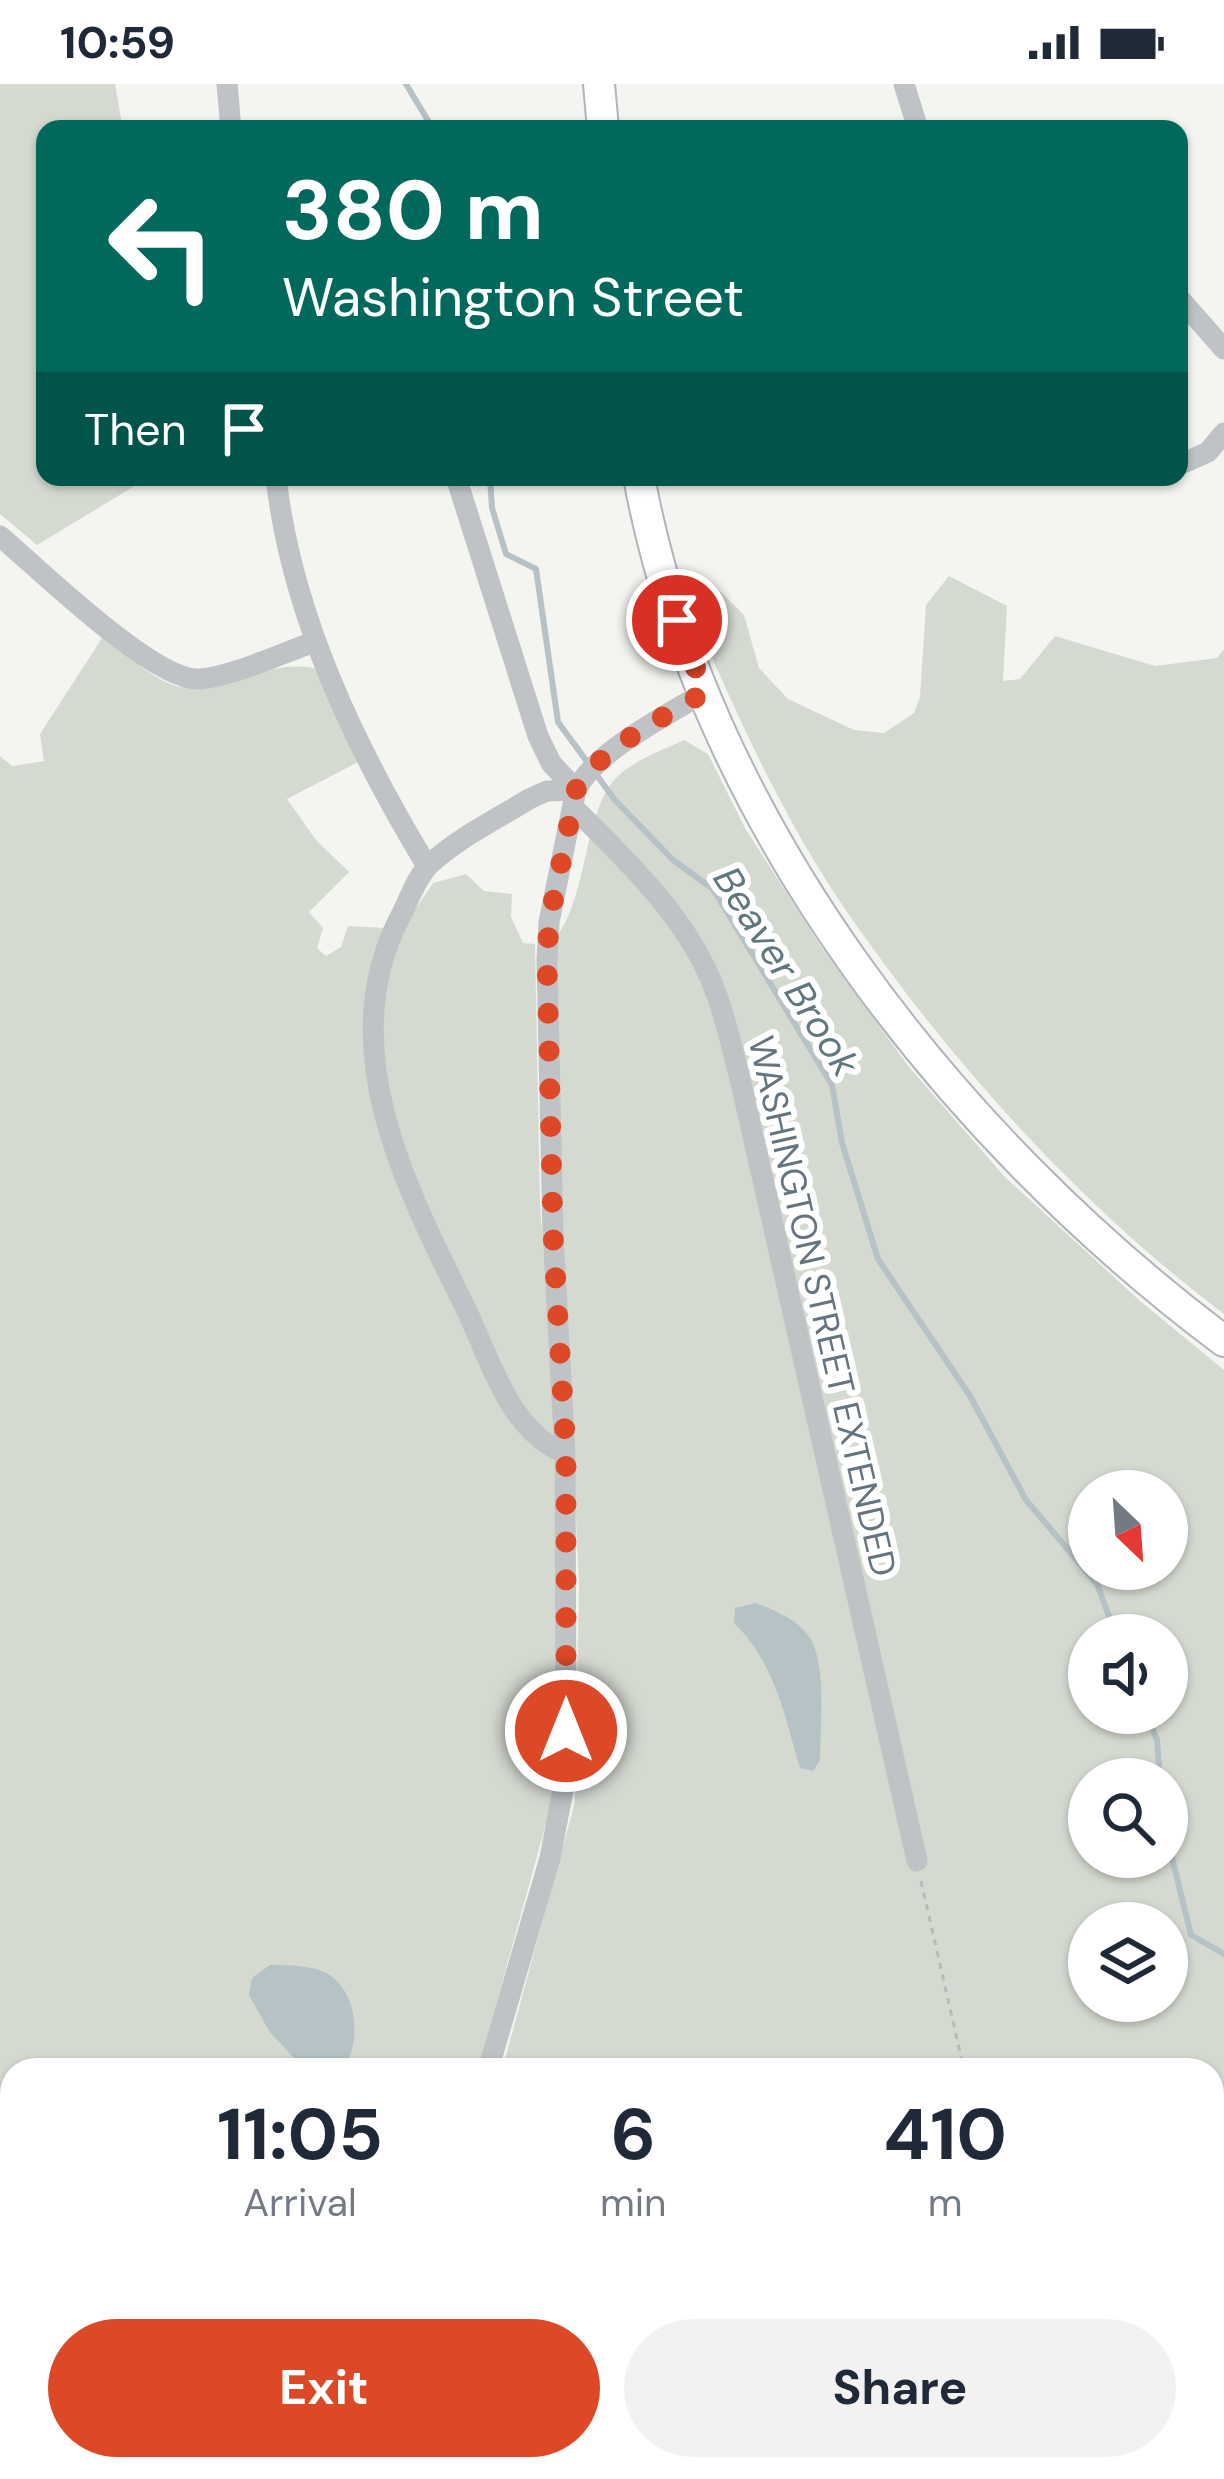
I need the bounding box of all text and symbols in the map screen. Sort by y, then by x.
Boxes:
text: 10:59 [60,13,175,72]
text: 380 m [282,156,544,265]
icon: left [84,168,240,324]
text: Washington Street [282,262,744,333]
icon: arrive [211,396,277,462]
text: Then [84,400,187,459]
pin [626,569,728,671]
icon: arrive [644,587,710,653]
water label: Beaver Brook [702,857,871,1086]
street label: WASHINGTON STREET EXTENDED [737,1031,908,1581]
north arrow [1068,1470,1188,1590]
map controls [1068,1470,1188,2022]
button: sound [1068,1614,1188,1734]
position arrow [503,1668,629,1794]
button: search [1068,1758,1188,1878]
button: layers [1068,1902,1188,2022]
text: 11:05 [217,2088,383,2181]
text: 6 [610,2088,656,2181]
text: 410 [883,2088,1007,2181]
text: Arrival [243,2177,357,2228]
text: min [600,2177,666,2228]
text: m [928,2177,963,2228]
button: Exit [48,2319,600,2457]
button: Share [624,2319,1176,2457]

